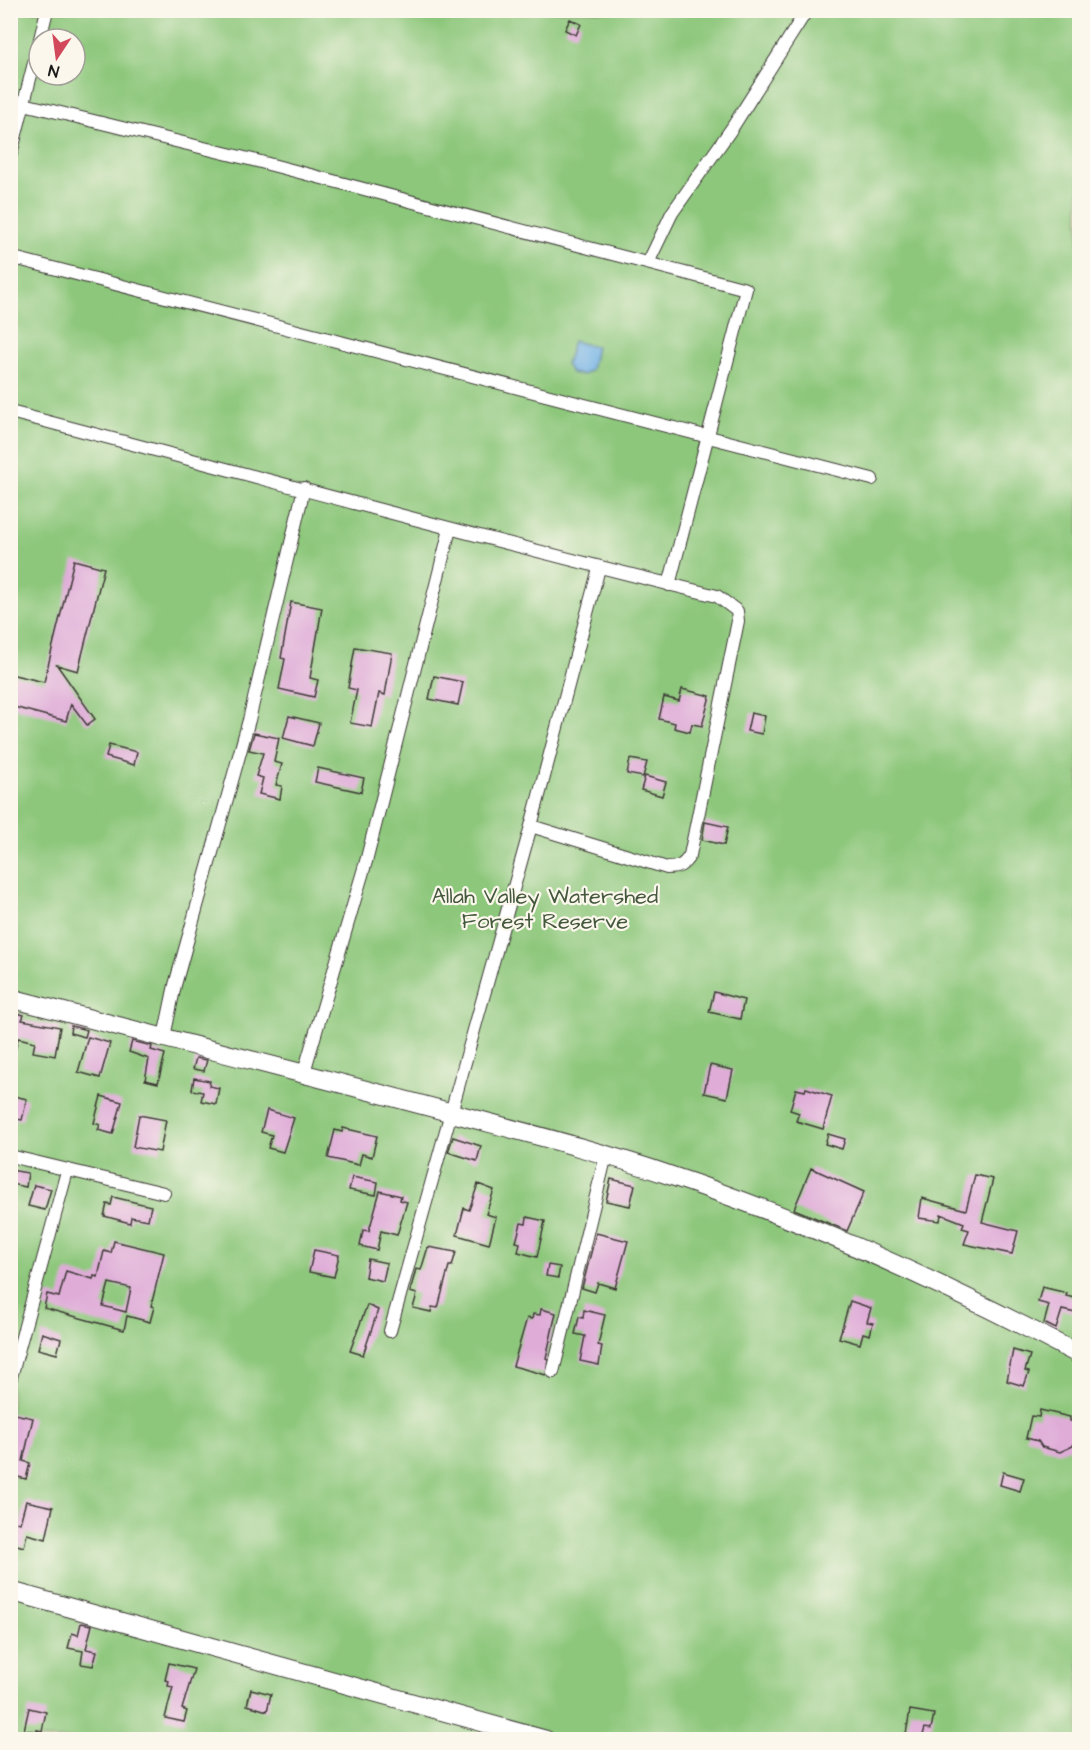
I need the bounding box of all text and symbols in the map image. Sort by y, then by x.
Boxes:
north arrow [27,27,87,87]
text: N [46,59,61,82]
park label: Allah Valley Watershed Forest Reserve [432,881,658,937]

